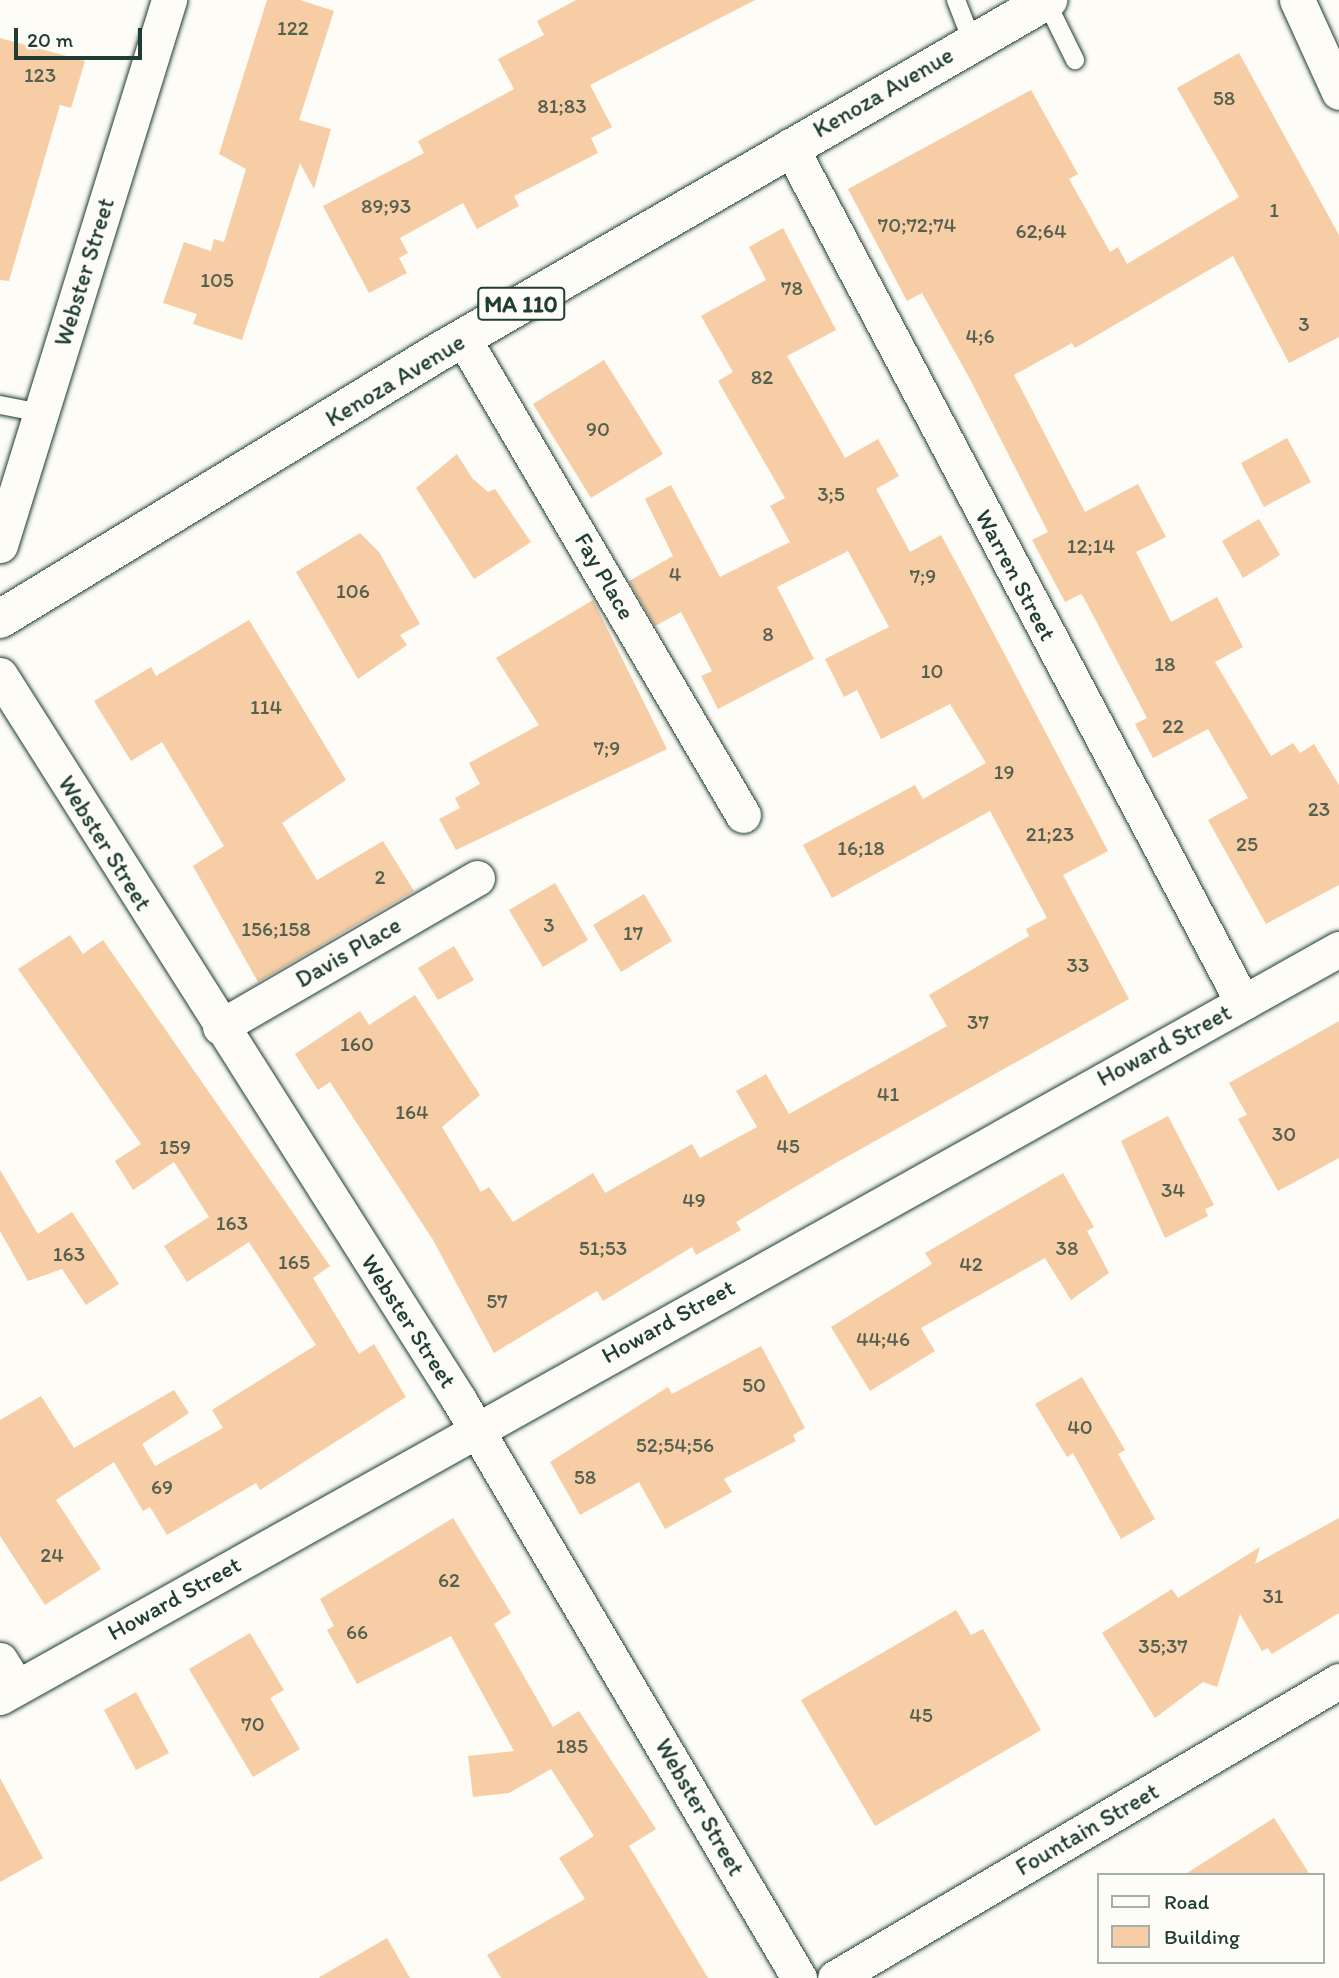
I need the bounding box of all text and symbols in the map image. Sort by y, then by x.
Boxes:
scale bar [18,14,145,58]
house number: 122 [277,15,309,41]
text: 20 m [27,27,73,52]
street label: Kenoza Avenue [808,40,958,144]
house number: 123 [24,62,56,88]
house number: 58 [1213,85,1235,111]
house number: 81;83 [537,93,587,119]
house number: 89;93 [361,193,411,219]
street label: Webster Street [48,195,120,349]
house number: 1 [1269,197,1279,223]
house number: 70;72;74 [878,212,956,238]
house number: 62;64 [1015,218,1067,244]
house number: 105 [200,267,234,293]
house number: 78 [781,275,803,301]
road number: MA 110 [477,284,565,324]
house number: 3 [1298,311,1310,337]
house number: 4;6 [966,323,994,349]
street label: Kenoza Avenue [321,327,469,433]
house number: 82 [751,364,773,390]
house number: 90 [586,416,610,442]
house number: 3;5 [817,481,845,507]
street label: Warren Street [969,504,1063,646]
street label: Fay Place [569,527,641,625]
house number: 12;14 [1067,533,1115,559]
house number: 4 [669,561,681,587]
house number: 7;9 [910,563,936,589]
house number: 106 [336,578,370,604]
house number: 8 [762,621,774,647]
house number: 18 [1154,651,1176,677]
house number: 10 [921,658,943,684]
house number: 114 [250,694,282,720]
house number: 22 [1162,713,1184,739]
house number: 7;9 [594,735,620,761]
house number: 19 [994,759,1014,785]
street label: Webster Street [52,770,158,916]
house number: 23 [1308,796,1330,822]
house number: 21;23 [1026,821,1074,847]
house number: 25 [1236,831,1258,857]
house number: 16;18 [837,835,885,861]
house number: 2 [374,864,386,890]
street label: Davis Place [290,910,406,994]
house number: 3 [543,912,555,938]
house number: 156;158 [241,916,311,942]
house number: 17 [623,920,643,946]
house number: 33 [1067,952,1089,978]
street label: Howard Street [1092,998,1236,1092]
house number: 37 [967,1009,989,1035]
house number: 160 [340,1031,374,1057]
house number: 41 [877,1081,899,1107]
house number: 164 [395,1099,429,1125]
house number: 30 [1272,1121,1296,1147]
house number: 45 [776,1133,800,1159]
house number: 159 [159,1134,191,1160]
house number: 34 [1161,1177,1185,1203]
house number: 49 [682,1187,706,1213]
house number: 163 [216,1210,248,1236]
house number: 51;53 [579,1235,627,1261]
house number: 38 [1056,1235,1078,1261]
house number: 163 [53,1241,85,1267]
house number: 165 [278,1249,310,1275]
street label: Webster Street [355,1249,463,1393]
house number: 42 [959,1251,983,1277]
street label: Howard Street [596,1273,740,1369]
house number: 57 [486,1288,508,1314]
house number: 44;46 [856,1326,910,1352]
house number: 50 [742,1372,766,1398]
house number: 40 [1067,1414,1093,1440]
house number: 52;54;56 [636,1432,714,1458]
house number: 58 [574,1464,596,1490]
house number: 69 [151,1474,173,1500]
house number: 24 [40,1542,64,1568]
street label: Howard Street [102,1550,246,1646]
house number: 62 [438,1567,460,1593]
house number: 31 [1262,1583,1284,1609]
house number: 66 [346,1619,368,1645]
house number: 35;37 [1138,1633,1188,1659]
house number: 45 [909,1702,933,1728]
house number: 70 [241,1711,265,1737]
house number: 185 [556,1733,588,1759]
street label: Webster Street [649,1734,751,1880]
street label: Fountain Street [1010,1776,1164,1882]
legend [1098,1873,1325,1964]
text: Road [1164,1889,1209,1914]
text: Building [1164,1924,1240,1949]

